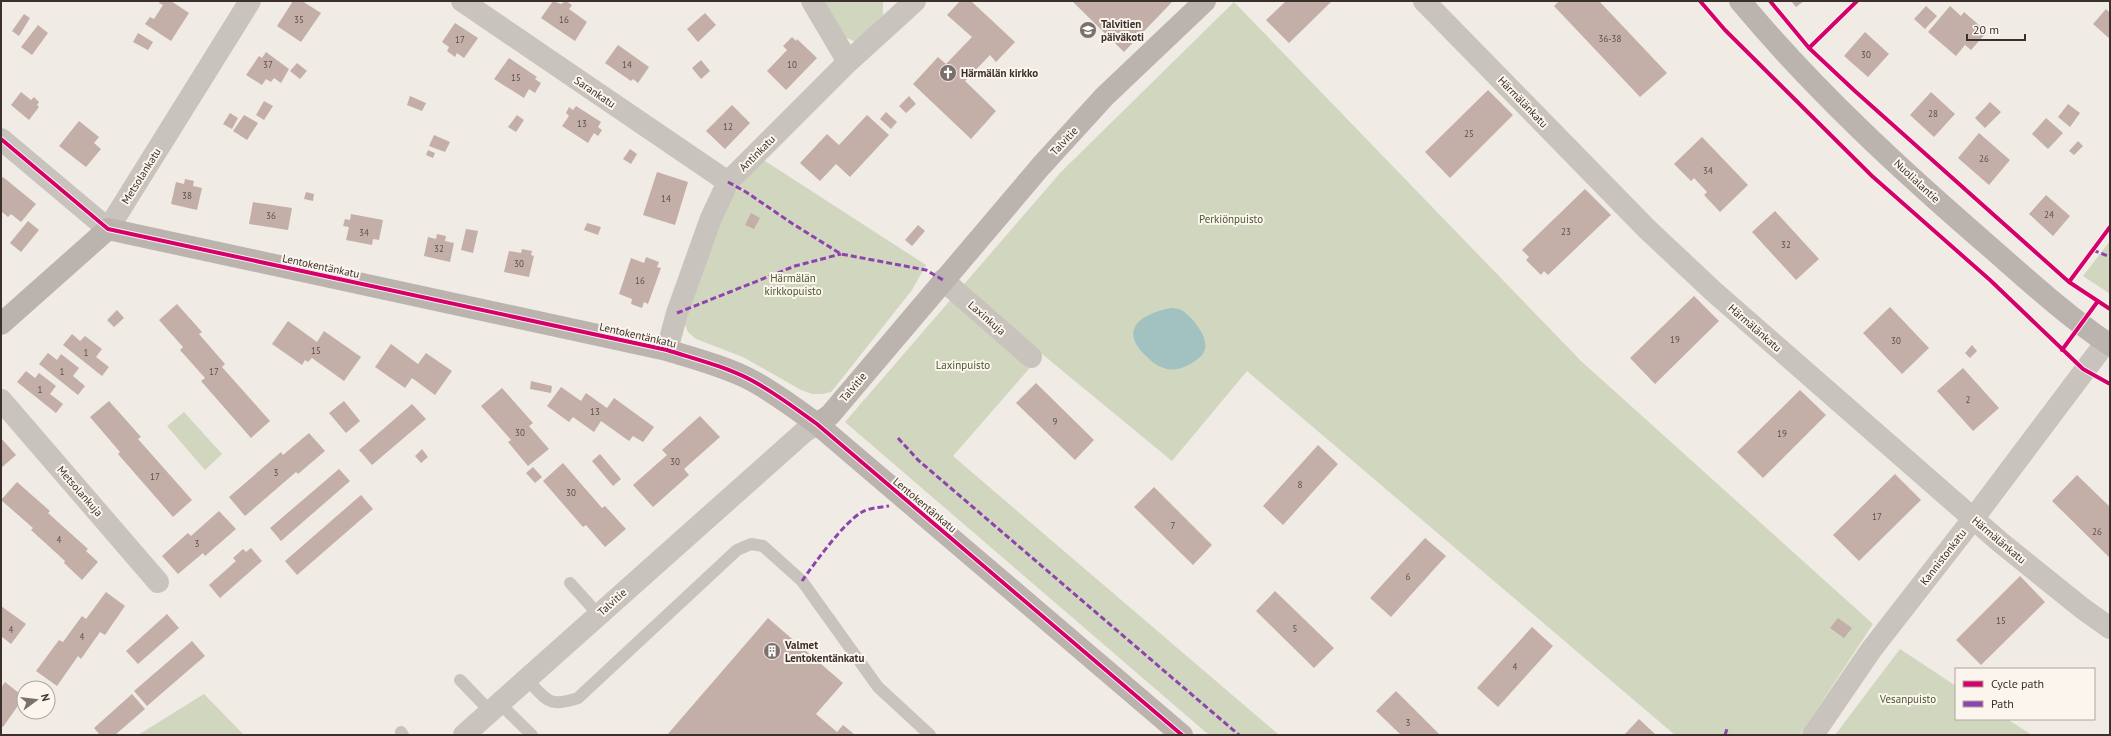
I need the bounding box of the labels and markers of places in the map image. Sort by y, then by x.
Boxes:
place label: Talvitien päiväkoti [1101,17,1144,44]
school or university icon: Talvitien päiväkoti [1078,20,1098,40]
church icon: Härmälän kirkko [938,63,958,83]
place label: Härmälän kirkko [961,66,1038,80]
place label: Valmet Lentokentänkatu [784,638,864,665]
building icon: Valmet Lentokentänkatu [762,641,782,661]

